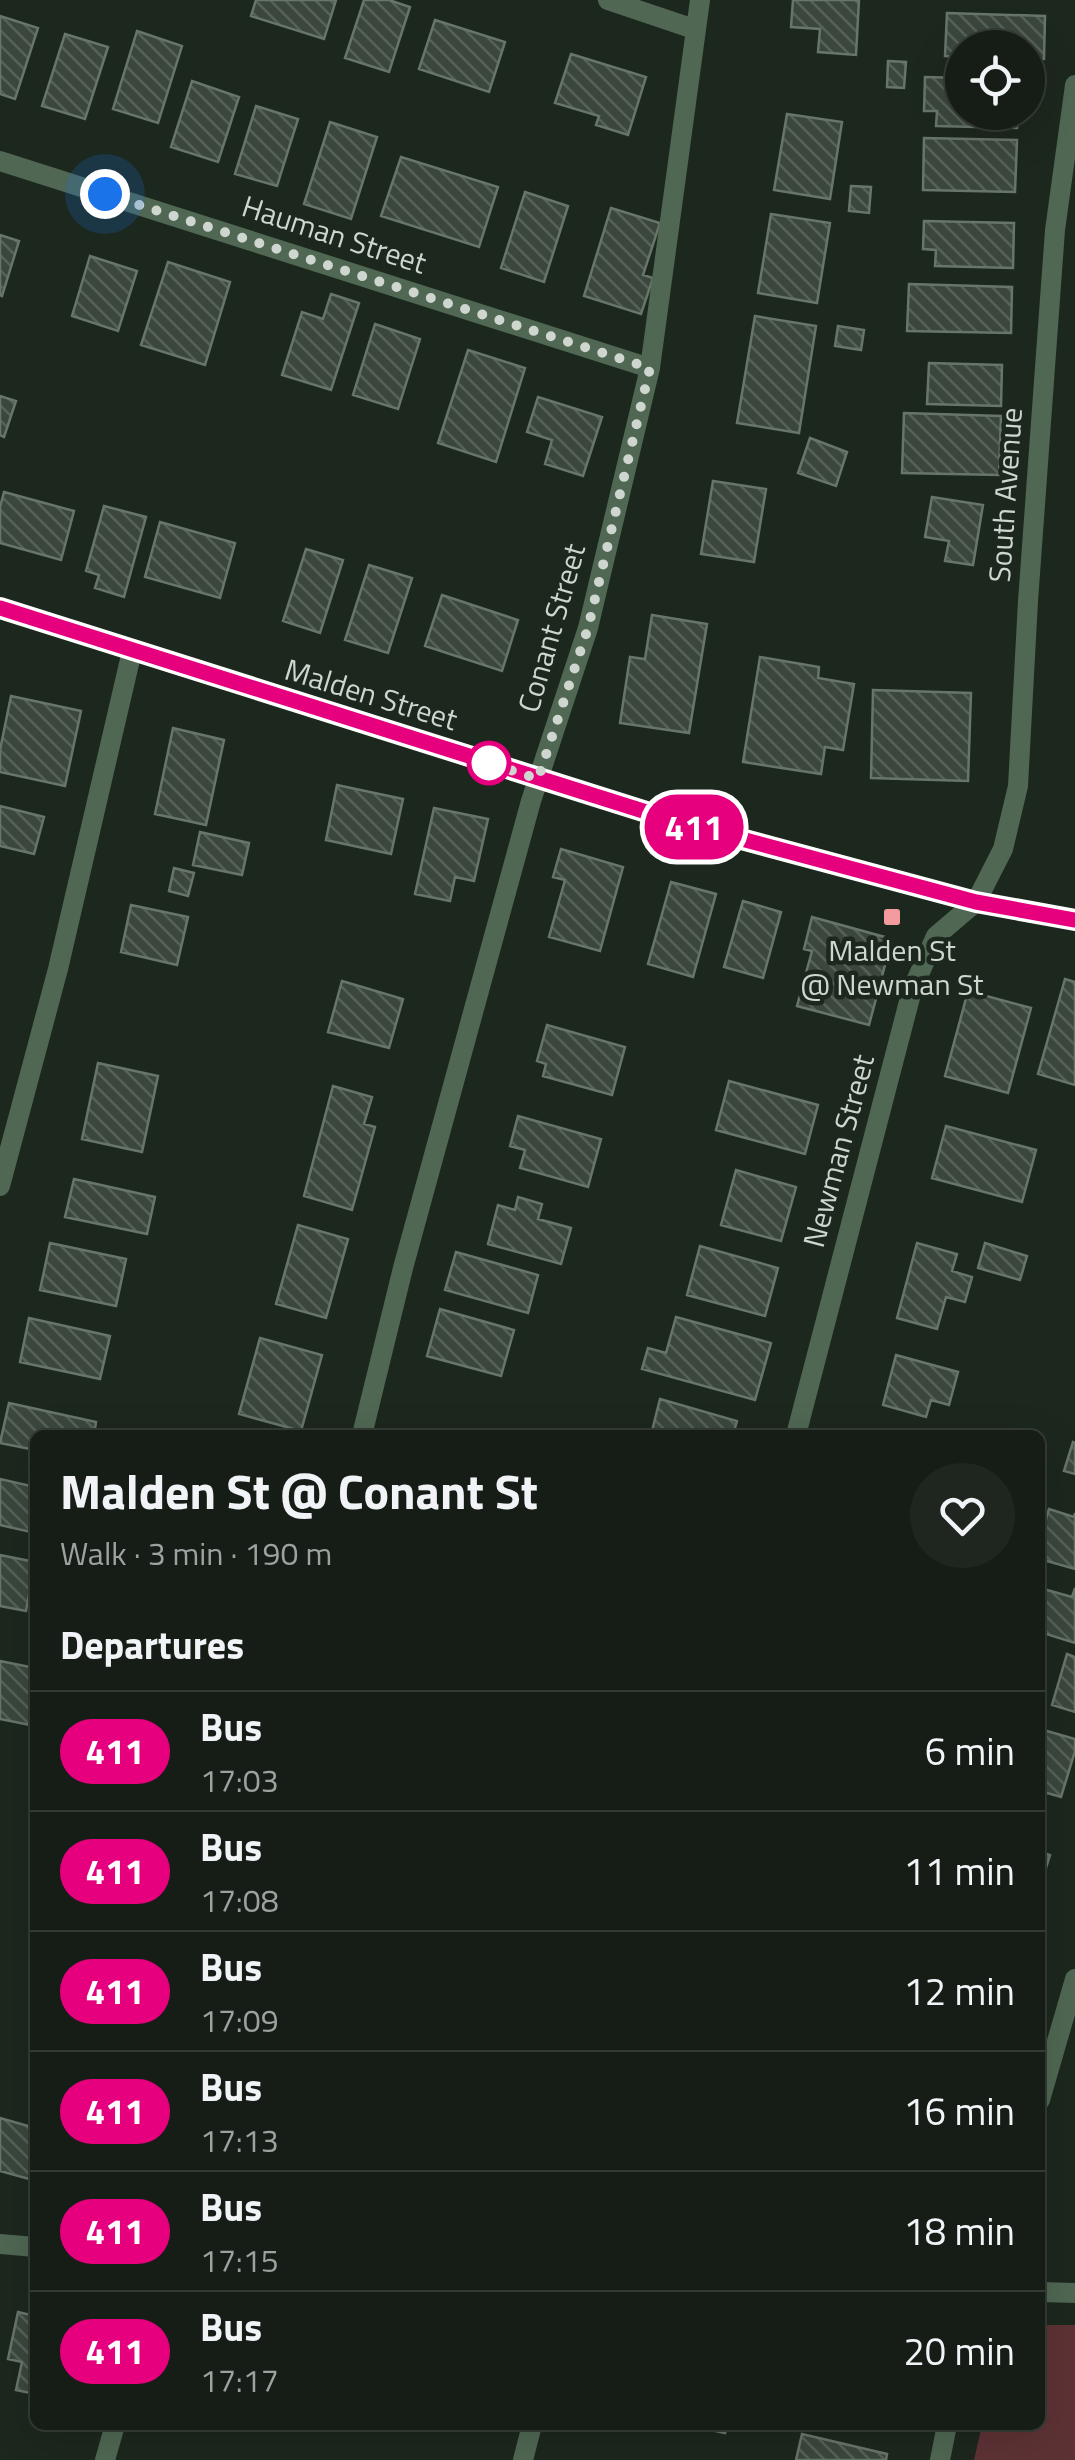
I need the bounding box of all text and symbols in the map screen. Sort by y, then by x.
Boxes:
map controls [945,30,1045,130]
button: locate [945,30,1045,130]
your location [80,169,130,219]
street label: Hauman Street [236,183,433,286]
street label: South Avenue [976,406,1034,584]
street label: Conant Street [505,538,597,717]
street label: Malden Street [279,646,464,742]
unlabelled marker [468,742,510,784]
line badge: 411 [636,794,752,860]
text: 411 [665,800,723,854]
marker: Malden St @ Newman St [881,906,903,928]
place label: Malden St @ Newman St [800,927,984,1007]
street label: Newman Street [790,1049,886,1252]
text: Malden St @ Conant St [60,1455,538,1528]
button: heart [910,1463,1015,1568]
text: Walk · 3 min · 190 m [60,1529,332,1577]
text: Departures [60,1616,244,1674]
text: Bus [200,1698,262,1756]
text: 6 min [925,1722,1015,1780]
text: 411 [86,1724,144,1778]
text: 17:03 [200,1756,279,1804]
text: Bus [200,1818,262,1876]
text: 11 min [904,1842,1015,1900]
text: 411 [86,1844,144,1898]
text: 17:08 [200,1876,279,1924]
text: Bus [200,1938,262,1996]
text: 12 min [904,1962,1015,2020]
text: 411 [86,1964,144,2018]
text: 17:09 [200,1996,279,2044]
text: Bus [200,2058,262,2116]
text: 16 min [904,2082,1015,2140]
text: 411 [86,2084,144,2138]
text: 17:13 [200,2116,279,2164]
text: Bus [200,2178,262,2236]
text: 18 min [904,2202,1015,2260]
text: 411 [86,2204,144,2258]
text: 17:15 [200,2236,279,2284]
text: Bus [200,2298,262,2356]
text: 20 min [904,2322,1015,2380]
text: 411 [86,2324,144,2378]
text: 17:17 [200,2356,279,2404]

